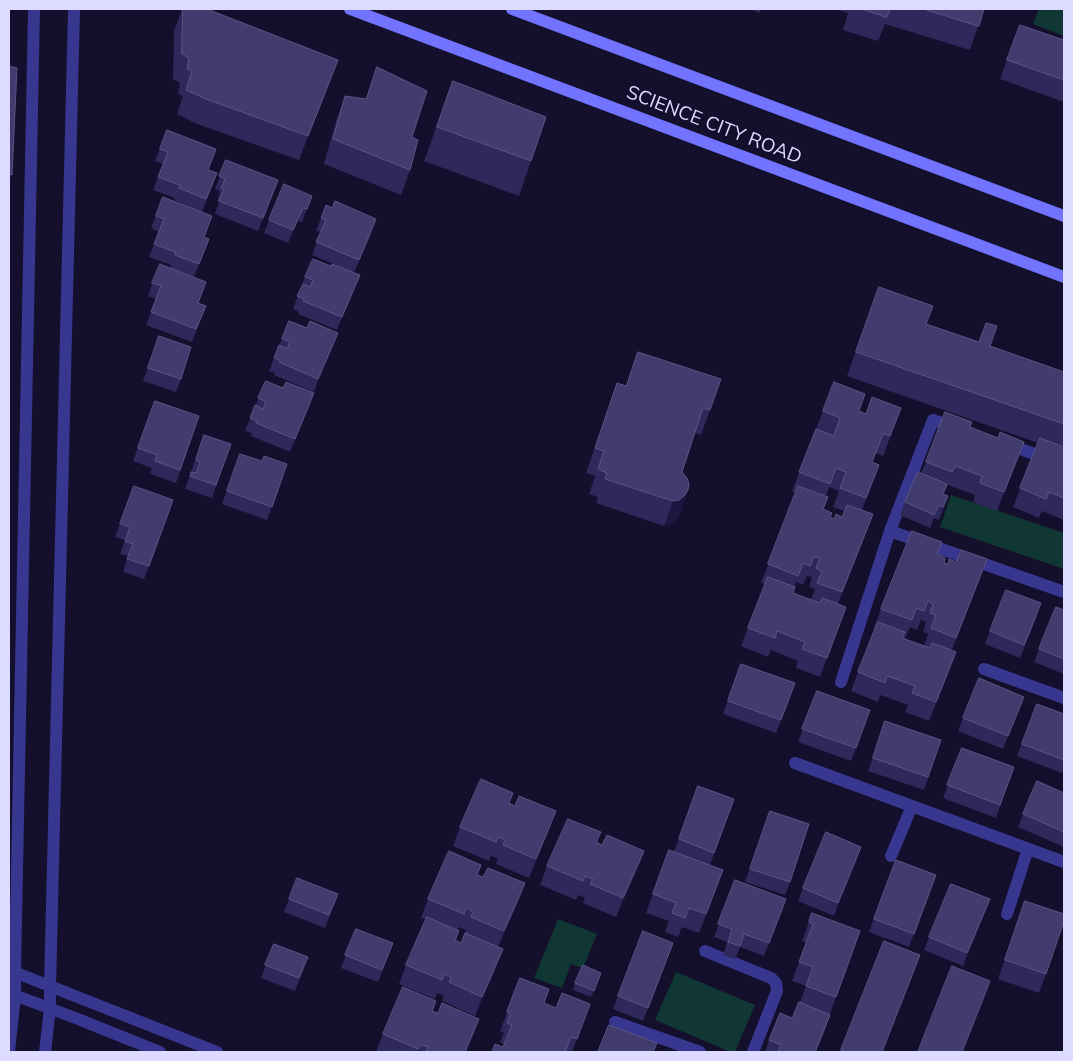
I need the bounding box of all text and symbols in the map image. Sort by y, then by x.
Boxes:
street label: SCIENCE CITY ROAD [623,81,805,169]

